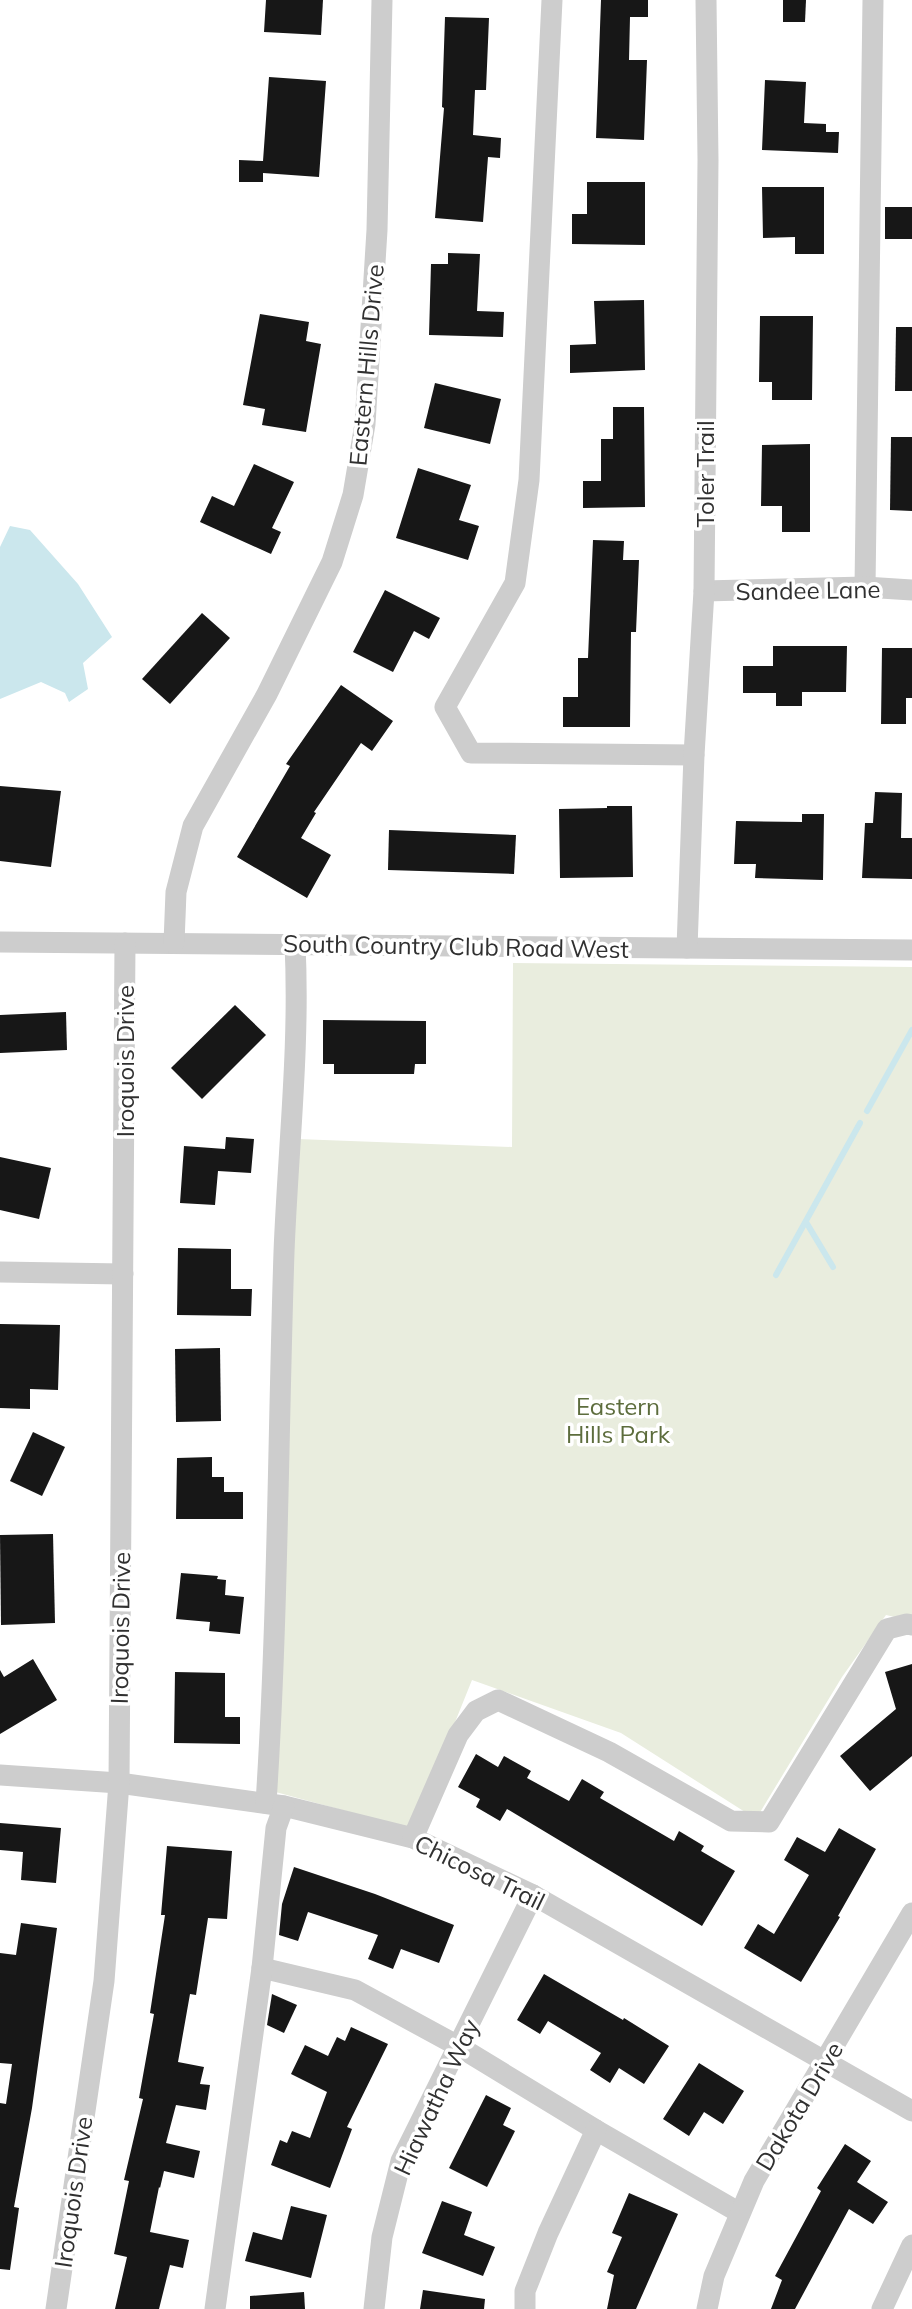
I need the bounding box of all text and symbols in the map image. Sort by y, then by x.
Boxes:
street label: Eastern Hills Drive [342,263,390,467]
street label: Toler Trail [690,420,720,528]
street label: Sandee Lane [735,574,881,606]
street label: South Country Club Road West [283,928,629,964]
street label: Iroquois Drive [110,985,140,1137]
park label: Eastern Hills Park [566,1391,671,1449]
street label: Iroquois Drive [104,1552,136,1704]
street label: Chicosa Trail [410,1828,550,1916]
street label: Hiawatha Way [387,2014,485,2180]
street label: Dakota Drive [749,2036,849,2176]
street label: Iroquois Drive [48,2115,98,2269]

